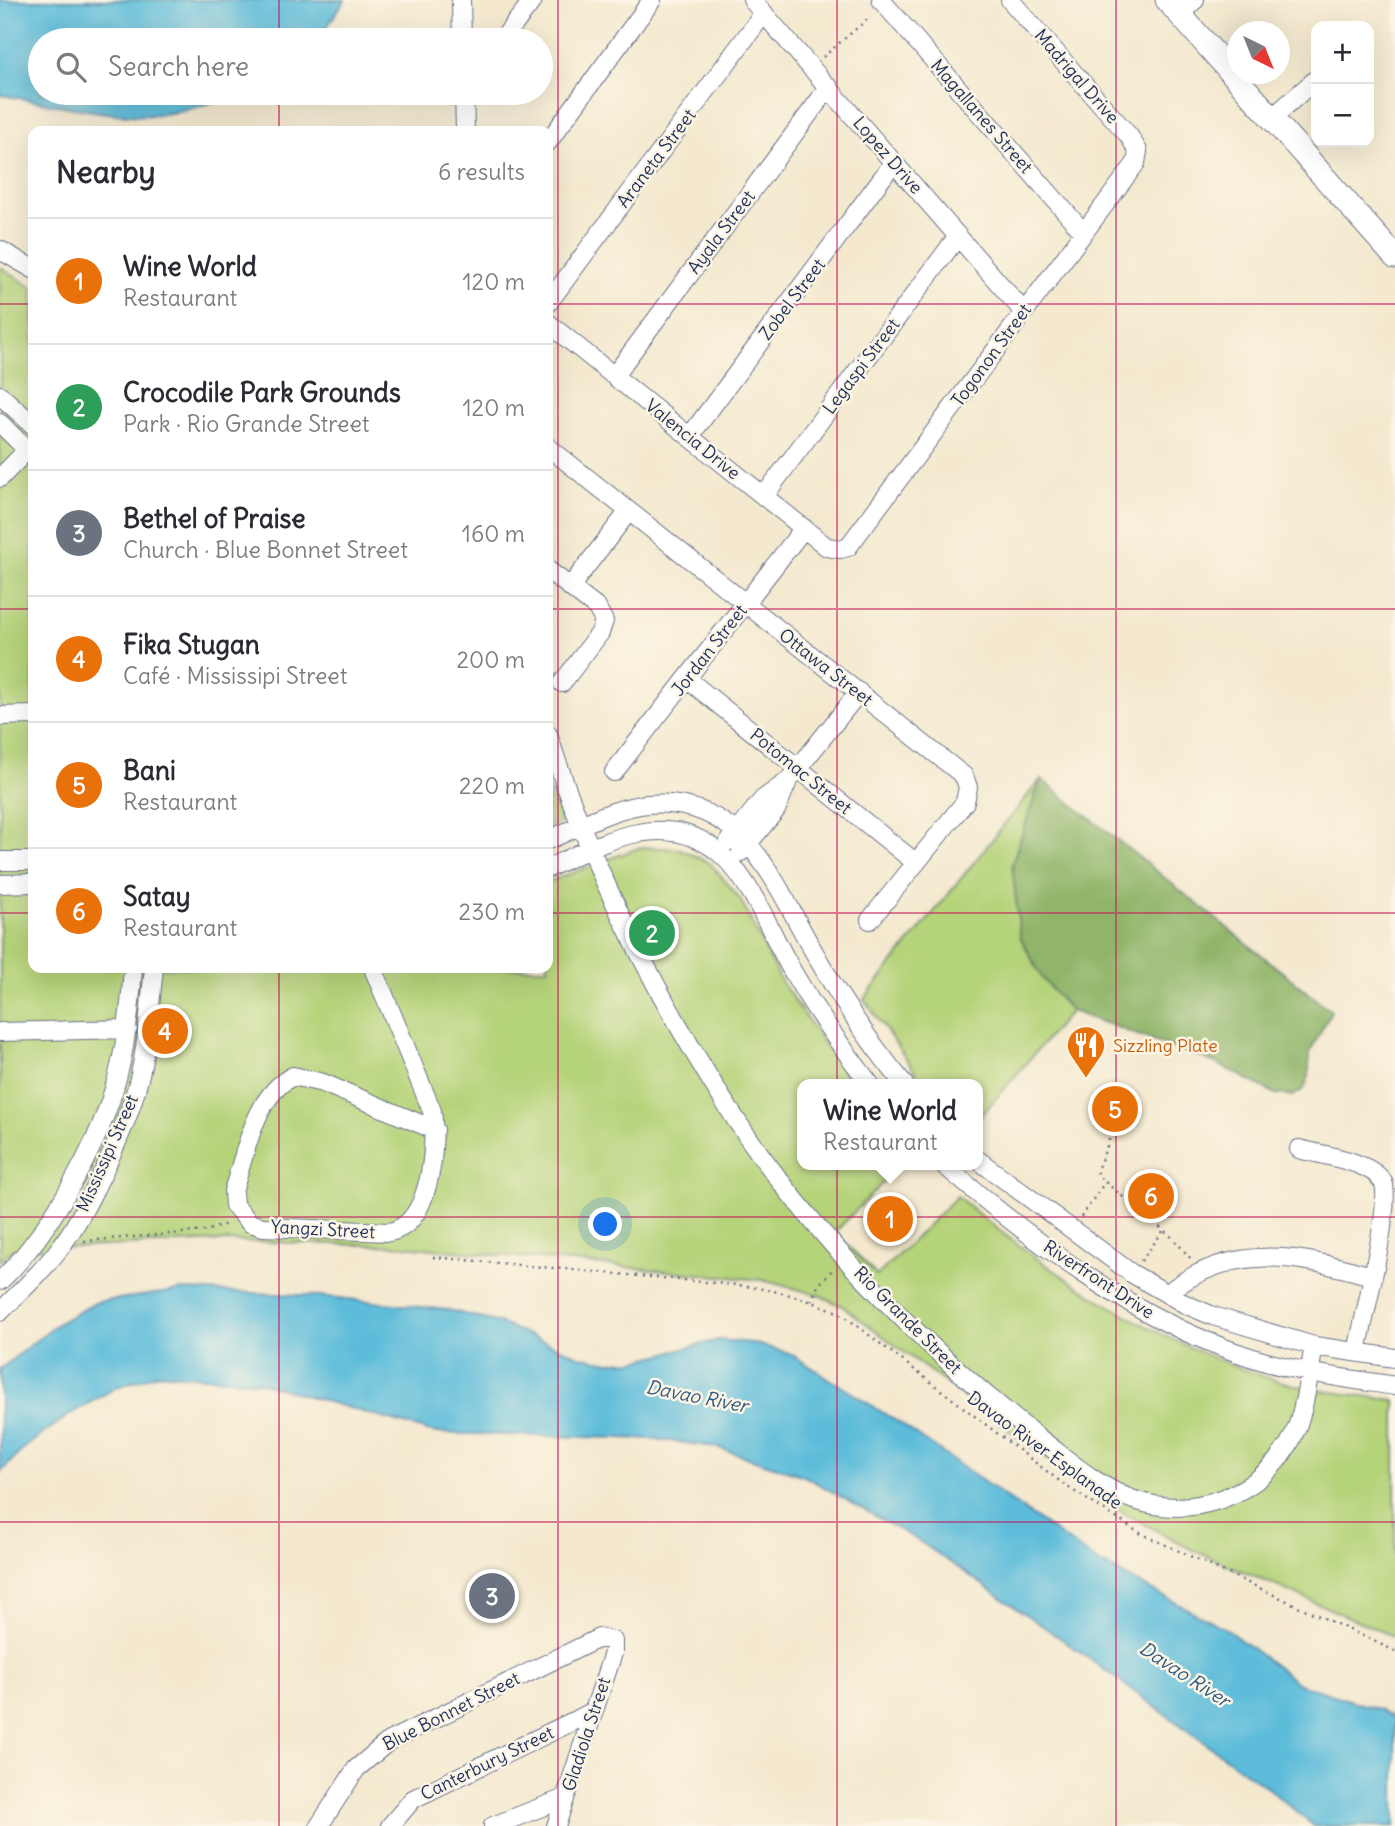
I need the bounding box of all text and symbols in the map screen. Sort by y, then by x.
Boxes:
north arrow [1227,21,1290,84]
map controls [1311,21,1374,147]
button: + [1311,21,1374,84]
street label: Madrigal Drive [1030,24,1124,128]
search box [28,28,553,105]
icon: search [52,48,90,86]
text: Search here [108,50,249,83]
street label: Magallanes Street [926,54,1038,178]
button: − [1311,84,1374,147]
street label: Araneta Street [611,104,701,212]
street label: Lopez Drive [848,112,928,198]
text: Nearby [56,153,156,191]
text: 6 results [438,157,525,186]
street label: Ayala Street [682,186,760,278]
text: Wine World [123,250,257,283]
street label: Zobel Street [754,254,830,344]
text: 1 [74,267,84,296]
text: 120 m [462,267,525,296]
text: Restaurant [123,283,237,312]
street label: Togonon Street [946,299,1036,411]
street label: Legaspi Street [817,314,905,418]
text: Crocodile Park Grounds [123,376,401,409]
text: 2 [73,393,85,422]
text: 120 m [462,393,525,422]
street label: Valencia Drive [641,394,745,484]
text: Park · Rio Grande Street [123,409,370,438]
text: Bethel of Praise [123,502,305,535]
text: 3 [72,519,86,548]
text: 160 m [462,519,525,548]
text: Church · Blue Bonnet Street [123,535,408,564]
street label: Jordan Street [666,600,752,700]
street label: Ottawa Street [774,623,878,711]
text: Fika Stugan [123,628,260,661]
text: 4 [72,645,86,674]
text: 200 m [456,645,525,674]
text: Café · Mississipi Street [123,661,347,690]
street label: Potomac Street [746,723,856,819]
text: Bani [123,754,176,787]
text: 5 [72,771,86,800]
text: 220 m [459,771,525,800]
text: Restaurant [123,787,237,816]
text: Satay [123,880,191,913]
text: 6 [72,897,86,926]
text: 230 m [459,897,525,926]
pin: 2 [629,907,675,959]
text: Restaurant [123,913,237,942]
pin: 4 [142,1005,188,1057]
restaurant icon: Sizzling Plate [1065,1024,1107,1079]
place label: Sizzling Plate [1113,1034,1218,1057]
popup [797,1079,983,1170]
pin: 5 [1092,1083,1138,1135]
street label: Mississipi Street [71,1091,143,1215]
text: Wine World [823,1094,957,1127]
text: Restaurant [823,1127,937,1156]
pin: 6 [1128,1170,1174,1222]
pin: 1 [867,1193,913,1245]
your location [588,1207,622,1241]
street label: Yangzi Street [270,1215,376,1243]
street label: Riverfront Drive [1039,1235,1159,1323]
street label: Rio Grande Street [849,1261,967,1379]
water label: Davao River [644,1374,752,1418]
street label: Davao River Esplanade [963,1386,1127,1514]
pin: 3 [469,1570,515,1622]
water label: Davao River [1135,1636,1237,1713]
street label: Blue Bonnet Street [378,1666,524,1756]
street label: Gladiola Street [557,1674,615,1794]
street label: Canterbury Street [417,1721,557,1805]

